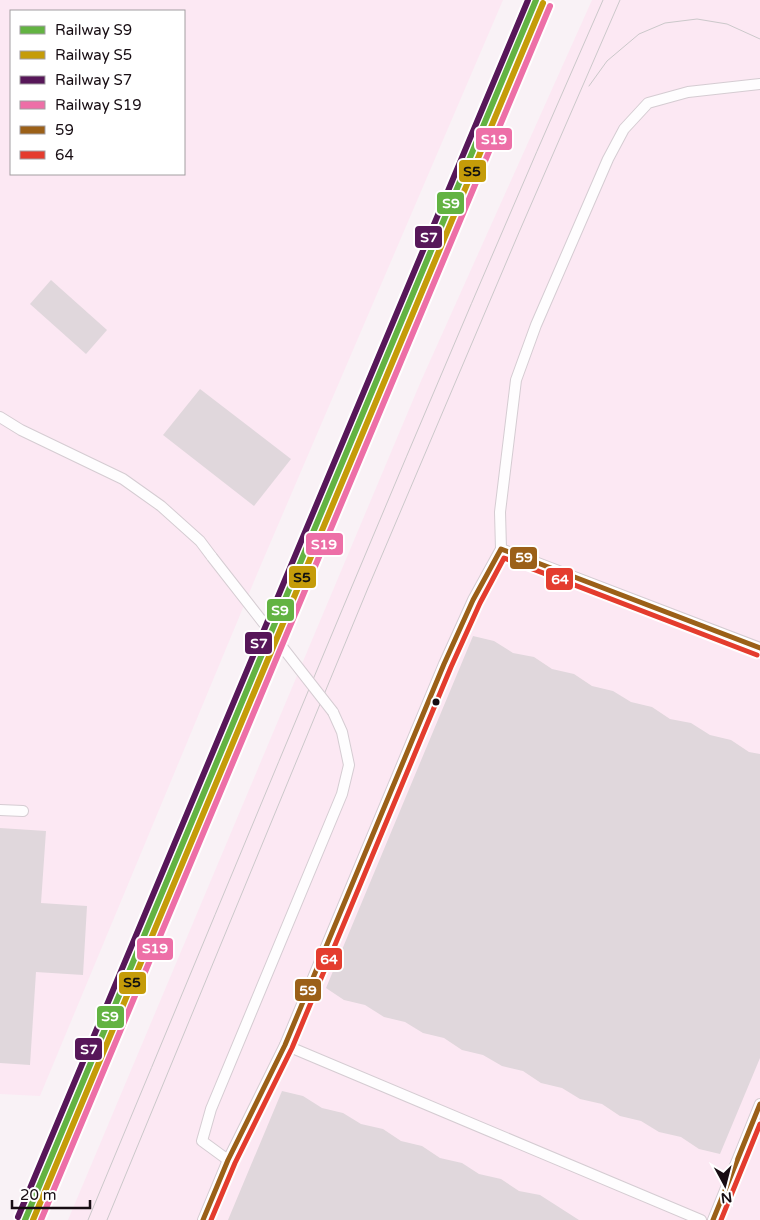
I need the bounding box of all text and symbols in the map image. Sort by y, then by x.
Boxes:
legend [10,10,185,175]
text: Railway S9 [55,21,132,39]
text: Railway S5 [55,46,132,64]
text: Railway S7 [55,71,132,89]
text: Railway S19 [55,96,142,114]
text: 59 [55,121,74,139]
line badge: S19 [475,127,513,151]
text: S19 [481,131,507,148]
text: 64 [55,146,74,164]
line badge: S5 [458,159,487,183]
text: S5 [463,163,481,180]
line badge: S9 [436,191,465,215]
text: S9 [442,195,460,212]
line badge: S7 [414,225,443,249]
text: S7 [420,229,438,246]
line badge: S19 [305,532,344,556]
text: S19 [311,536,337,553]
line badge: 59 [509,546,538,570]
text: 59 [515,549,533,566]
line badge: S5 [288,565,317,589]
line badge: 64 [545,567,574,591]
text: S5 [293,569,311,586]
text: 64 [551,571,569,588]
line badge: S9 [266,598,295,622]
text: S9 [271,602,289,619]
line badge: S7 [244,631,273,655]
text: S7 [250,635,268,652]
unlabelled marker [431,697,441,707]
line badge: S19 [136,937,174,961]
text: S19 [142,940,168,957]
line badge: 64 [315,947,343,971]
text: 64 [320,951,338,968]
line badge: S5 [118,971,147,995]
text: S5 [123,974,141,991]
line badge: 59 [294,978,322,1002]
text: 59 [299,982,317,999]
line badge: S9 [96,1005,125,1029]
text: S9 [101,1008,119,1025]
line badge: S7 [74,1037,103,1061]
text: S7 [80,1041,98,1058]
north arrow [700,1160,750,1210]
scale bar [12,1178,90,1210]
text: 20 m [20,1186,57,1204]
text: N [720,1188,733,1207]

